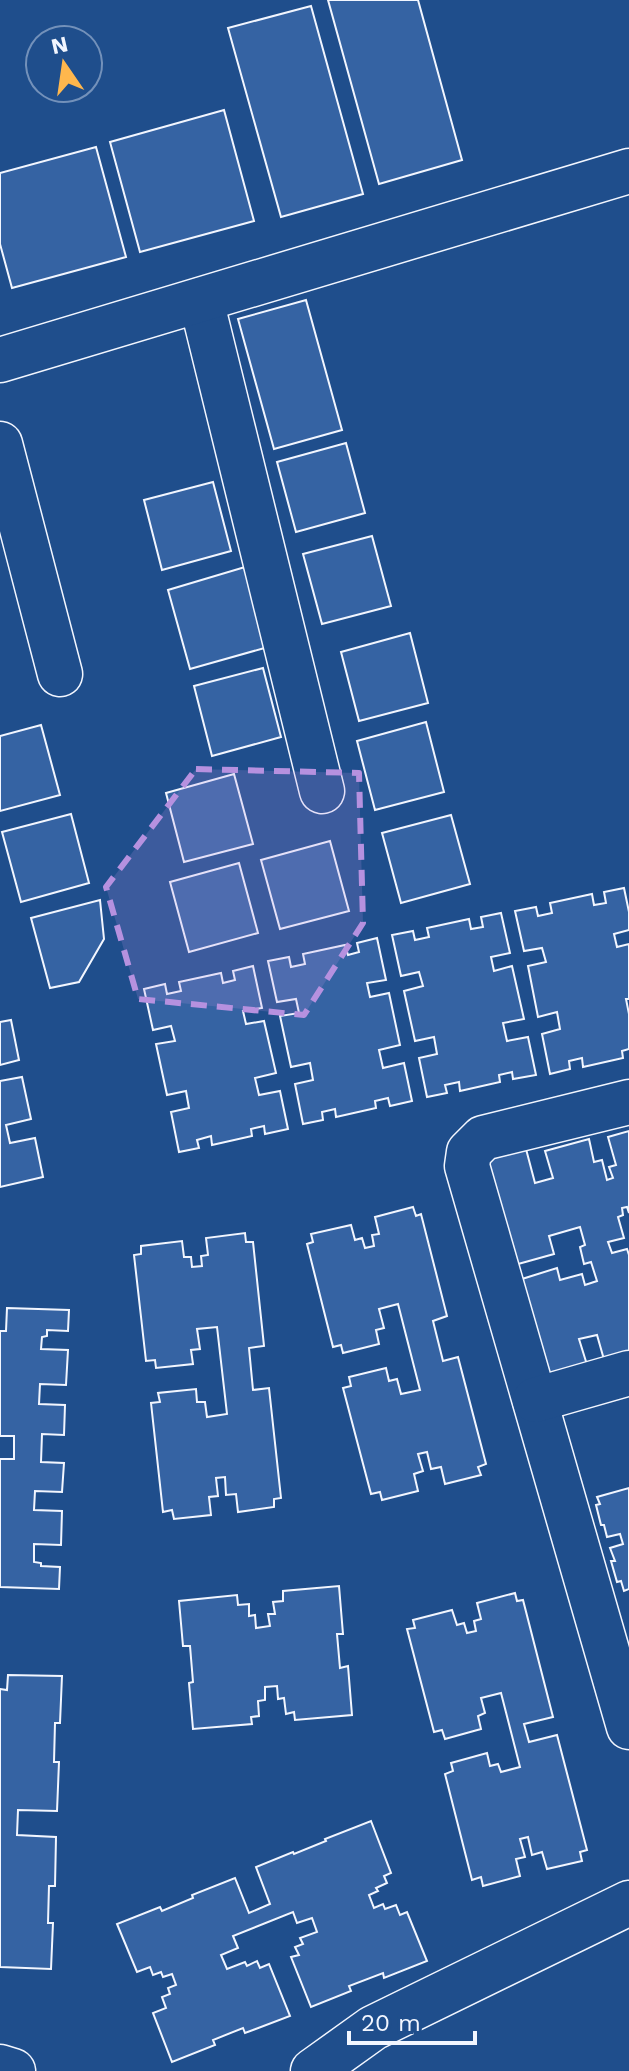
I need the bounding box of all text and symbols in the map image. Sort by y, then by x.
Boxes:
north arrow [24,24,104,104]
text: N [49,31,70,59]
scale bar [349,1995,475,2045]
text: 20 m [361,2009,421,2037]

